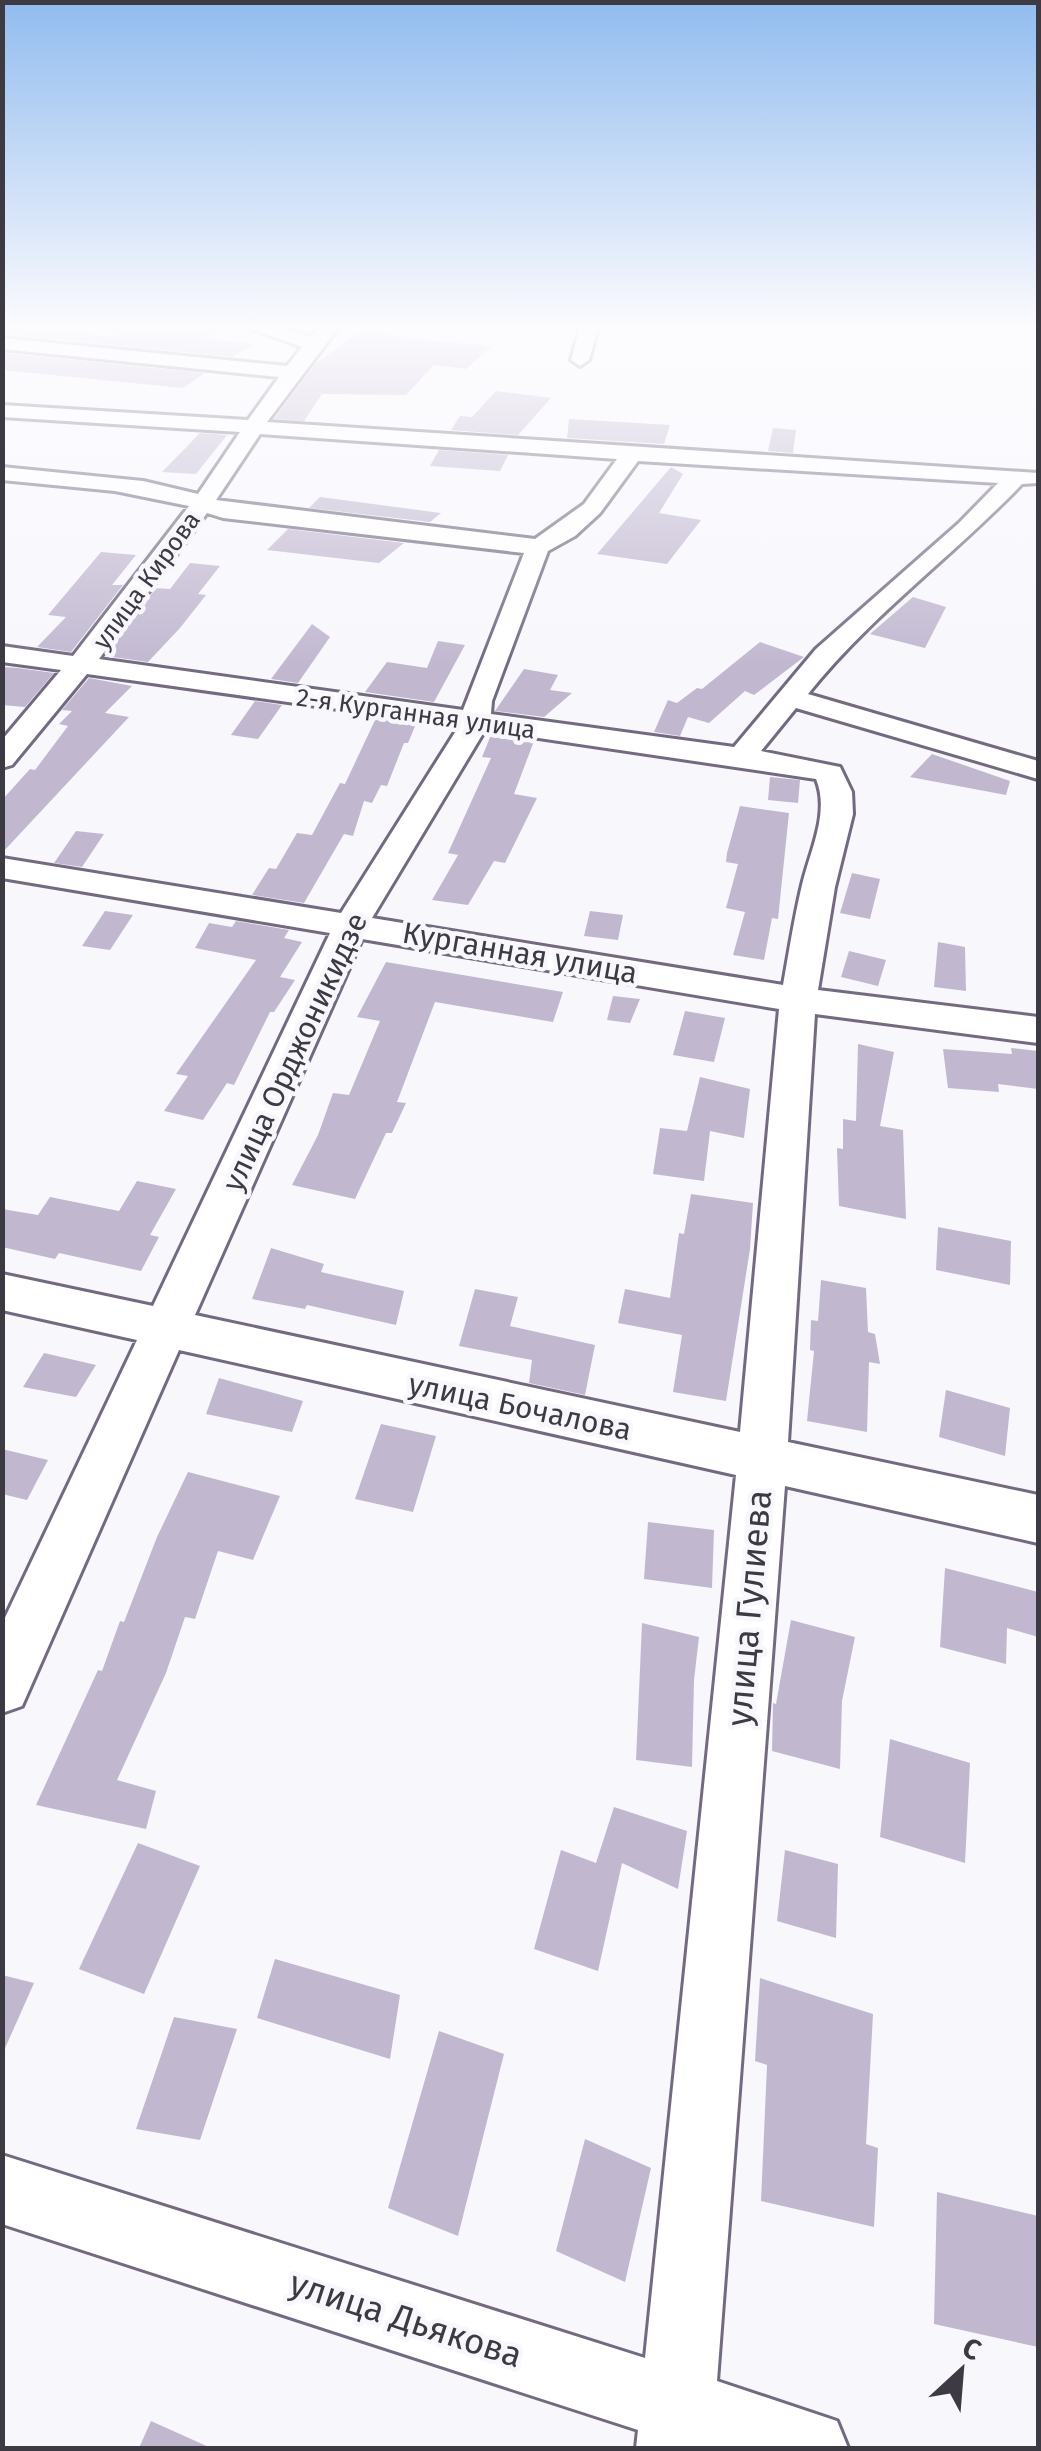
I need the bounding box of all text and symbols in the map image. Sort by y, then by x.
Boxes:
street label: улица Кирова [87,506,207,655]
street label: 2-я Курганная улица [295,682,537,746]
street label: улица Орджоникидзе [215,907,375,1197]
street label: Курганная улица [400,915,640,991]
street label: улица Бочалова [405,1366,635,1448]
street label: улица Гулиева [718,1488,780,1728]
street label: улица Дьякова [284,2262,528,2376]
north arrow [911,2321,1011,2421]
text: С [957,2331,986,2367]

